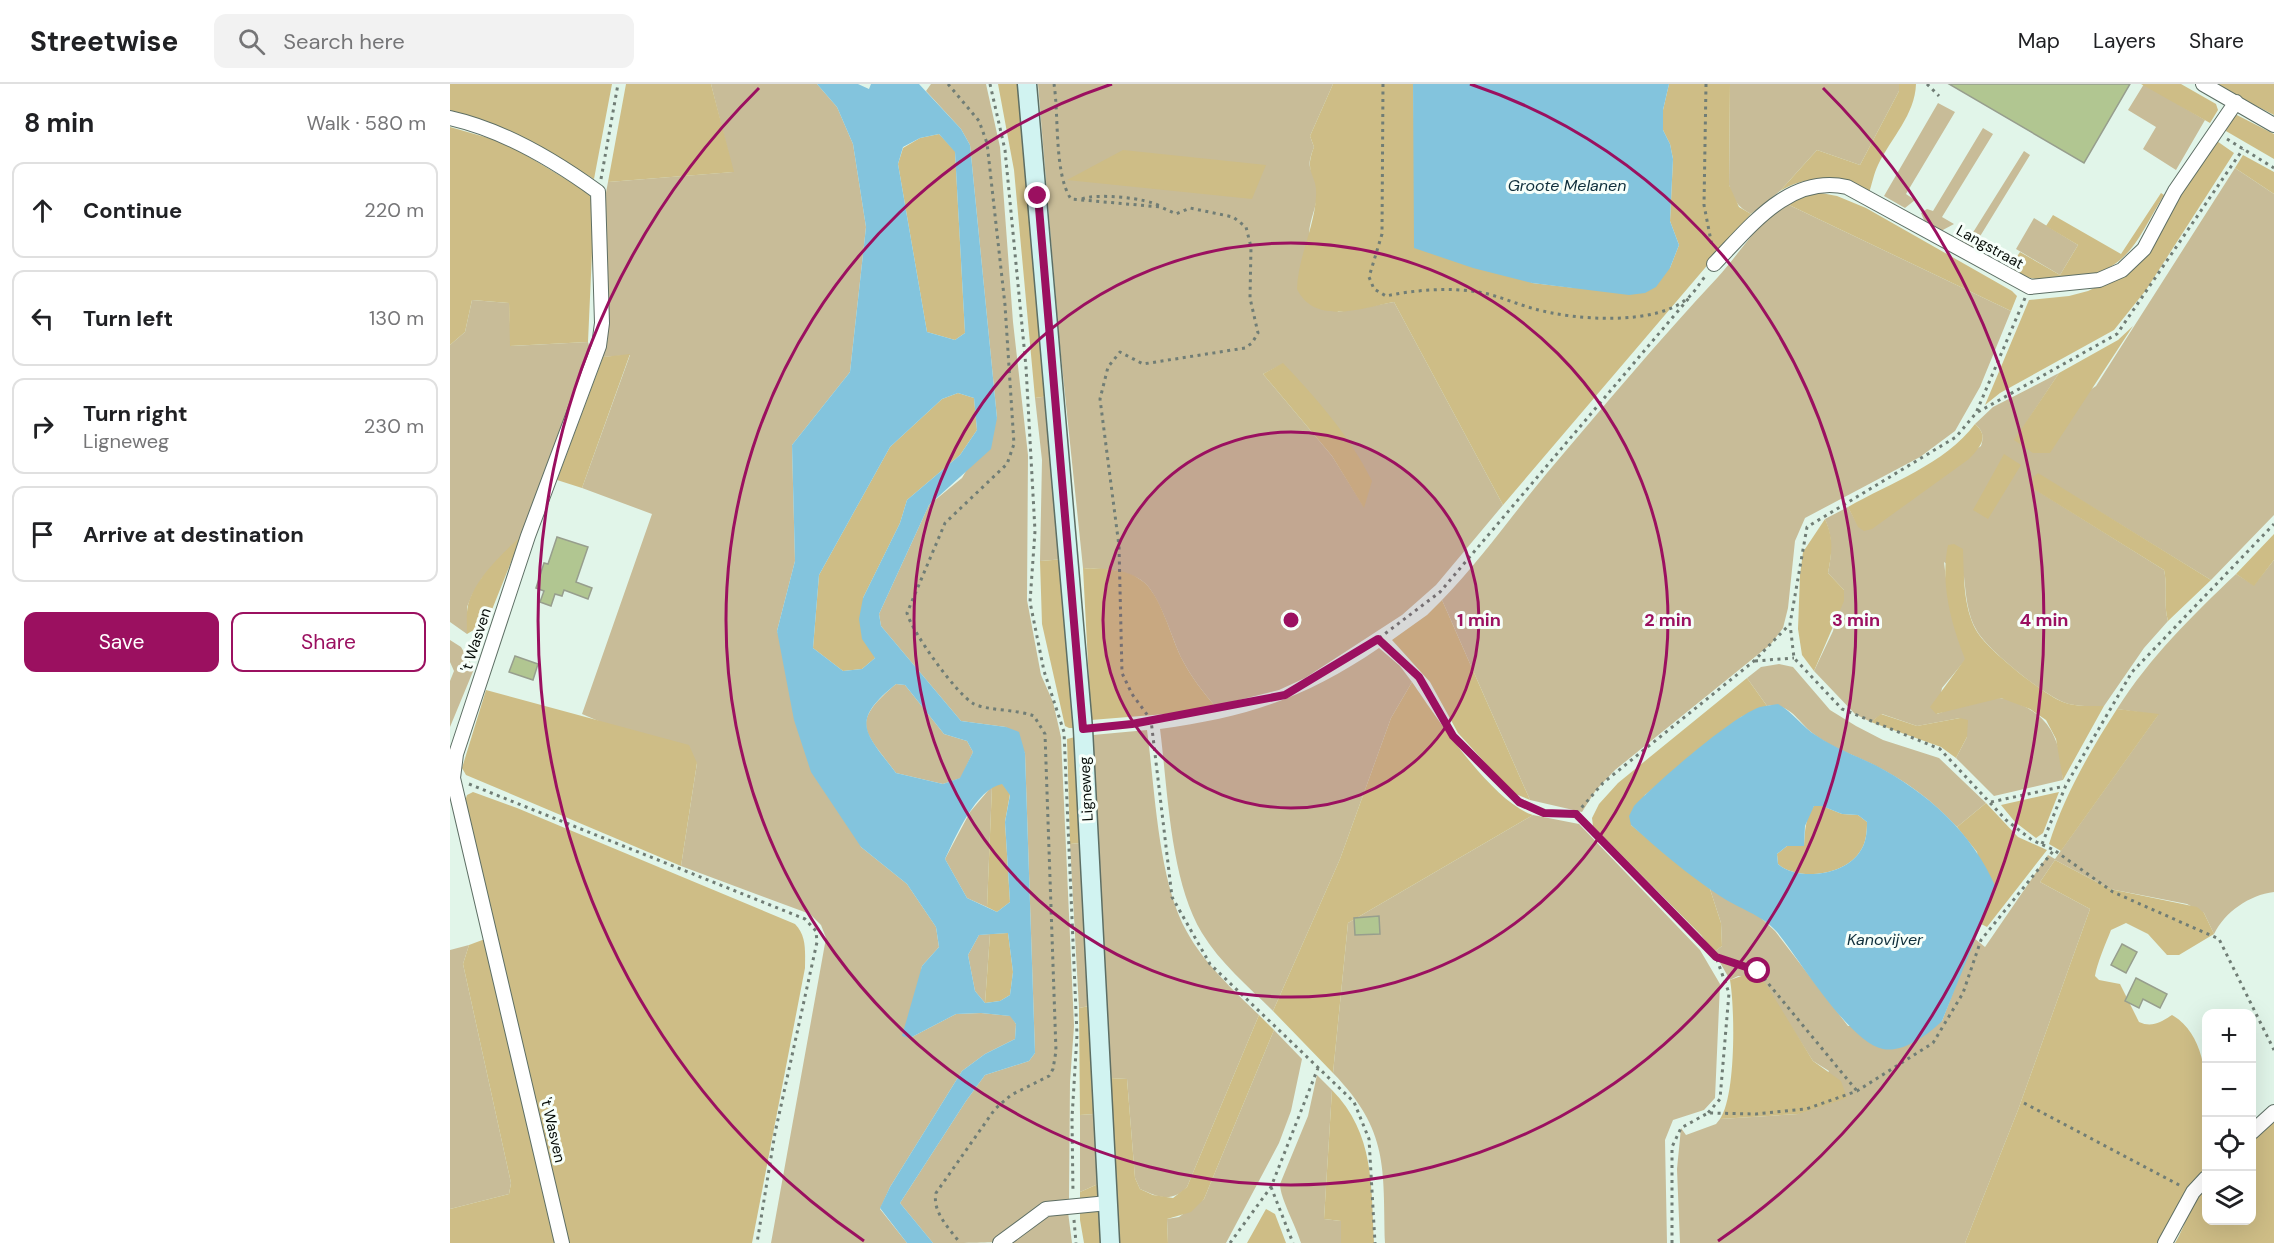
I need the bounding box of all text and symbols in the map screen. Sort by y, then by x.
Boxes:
search box [214,14,634,68]
text: Streetwise [30,23,178,60]
icon: search [235,25,268,58]
text: Search here [283,27,405,56]
text: Map [2018,27,2060,55]
text: Layers [2093,27,2156,55]
text: Share [2189,27,2244,55]
text: 8 min [24,106,94,140]
text: Walk · 580 m [306,110,426,136]
water label: Groote Melanen [1508,175,1626,196]
route end [1024,182,1050,208]
icon: ahead [26,194,59,227]
text: Continue [83,196,182,225]
text: 220 m [364,197,424,223]
street label: Langstraat [1953,220,2027,274]
icon: left [26,302,59,335]
text: Turn left [83,304,173,333]
text: 130 m [369,305,424,331]
text: Turn right [83,399,188,428]
icon: right [26,410,59,443]
text: 230 m [364,413,424,439]
text: Ligneweg [83,428,169,454]
icon: arrive [26,518,59,551]
text: Arrive at destination [83,520,304,549]
street label: 't Wasven [456,606,496,674]
text: 1 min [1457,608,1501,632]
text: 2 min [1644,608,1692,632]
text: 3 min [1832,608,1880,632]
text: 4 min [2020,608,2068,632]
centre of rings [1281,610,1301,630]
button: Save [24,612,219,672]
button: Share [231,612,426,672]
street label: Ligneweg [1074,756,1098,822]
water label: Kanovijver [1847,929,1924,950]
route start [1744,957,1770,983]
map controls [2202,1009,2256,1225]
button: + [2202,1009,2256,1063]
button: − [2202,1063,2256,1117]
street label: 't Wasven [536,1096,570,1164]
button: locate [2202,1117,2256,1171]
button: layers [2202,1171,2256,1225]

